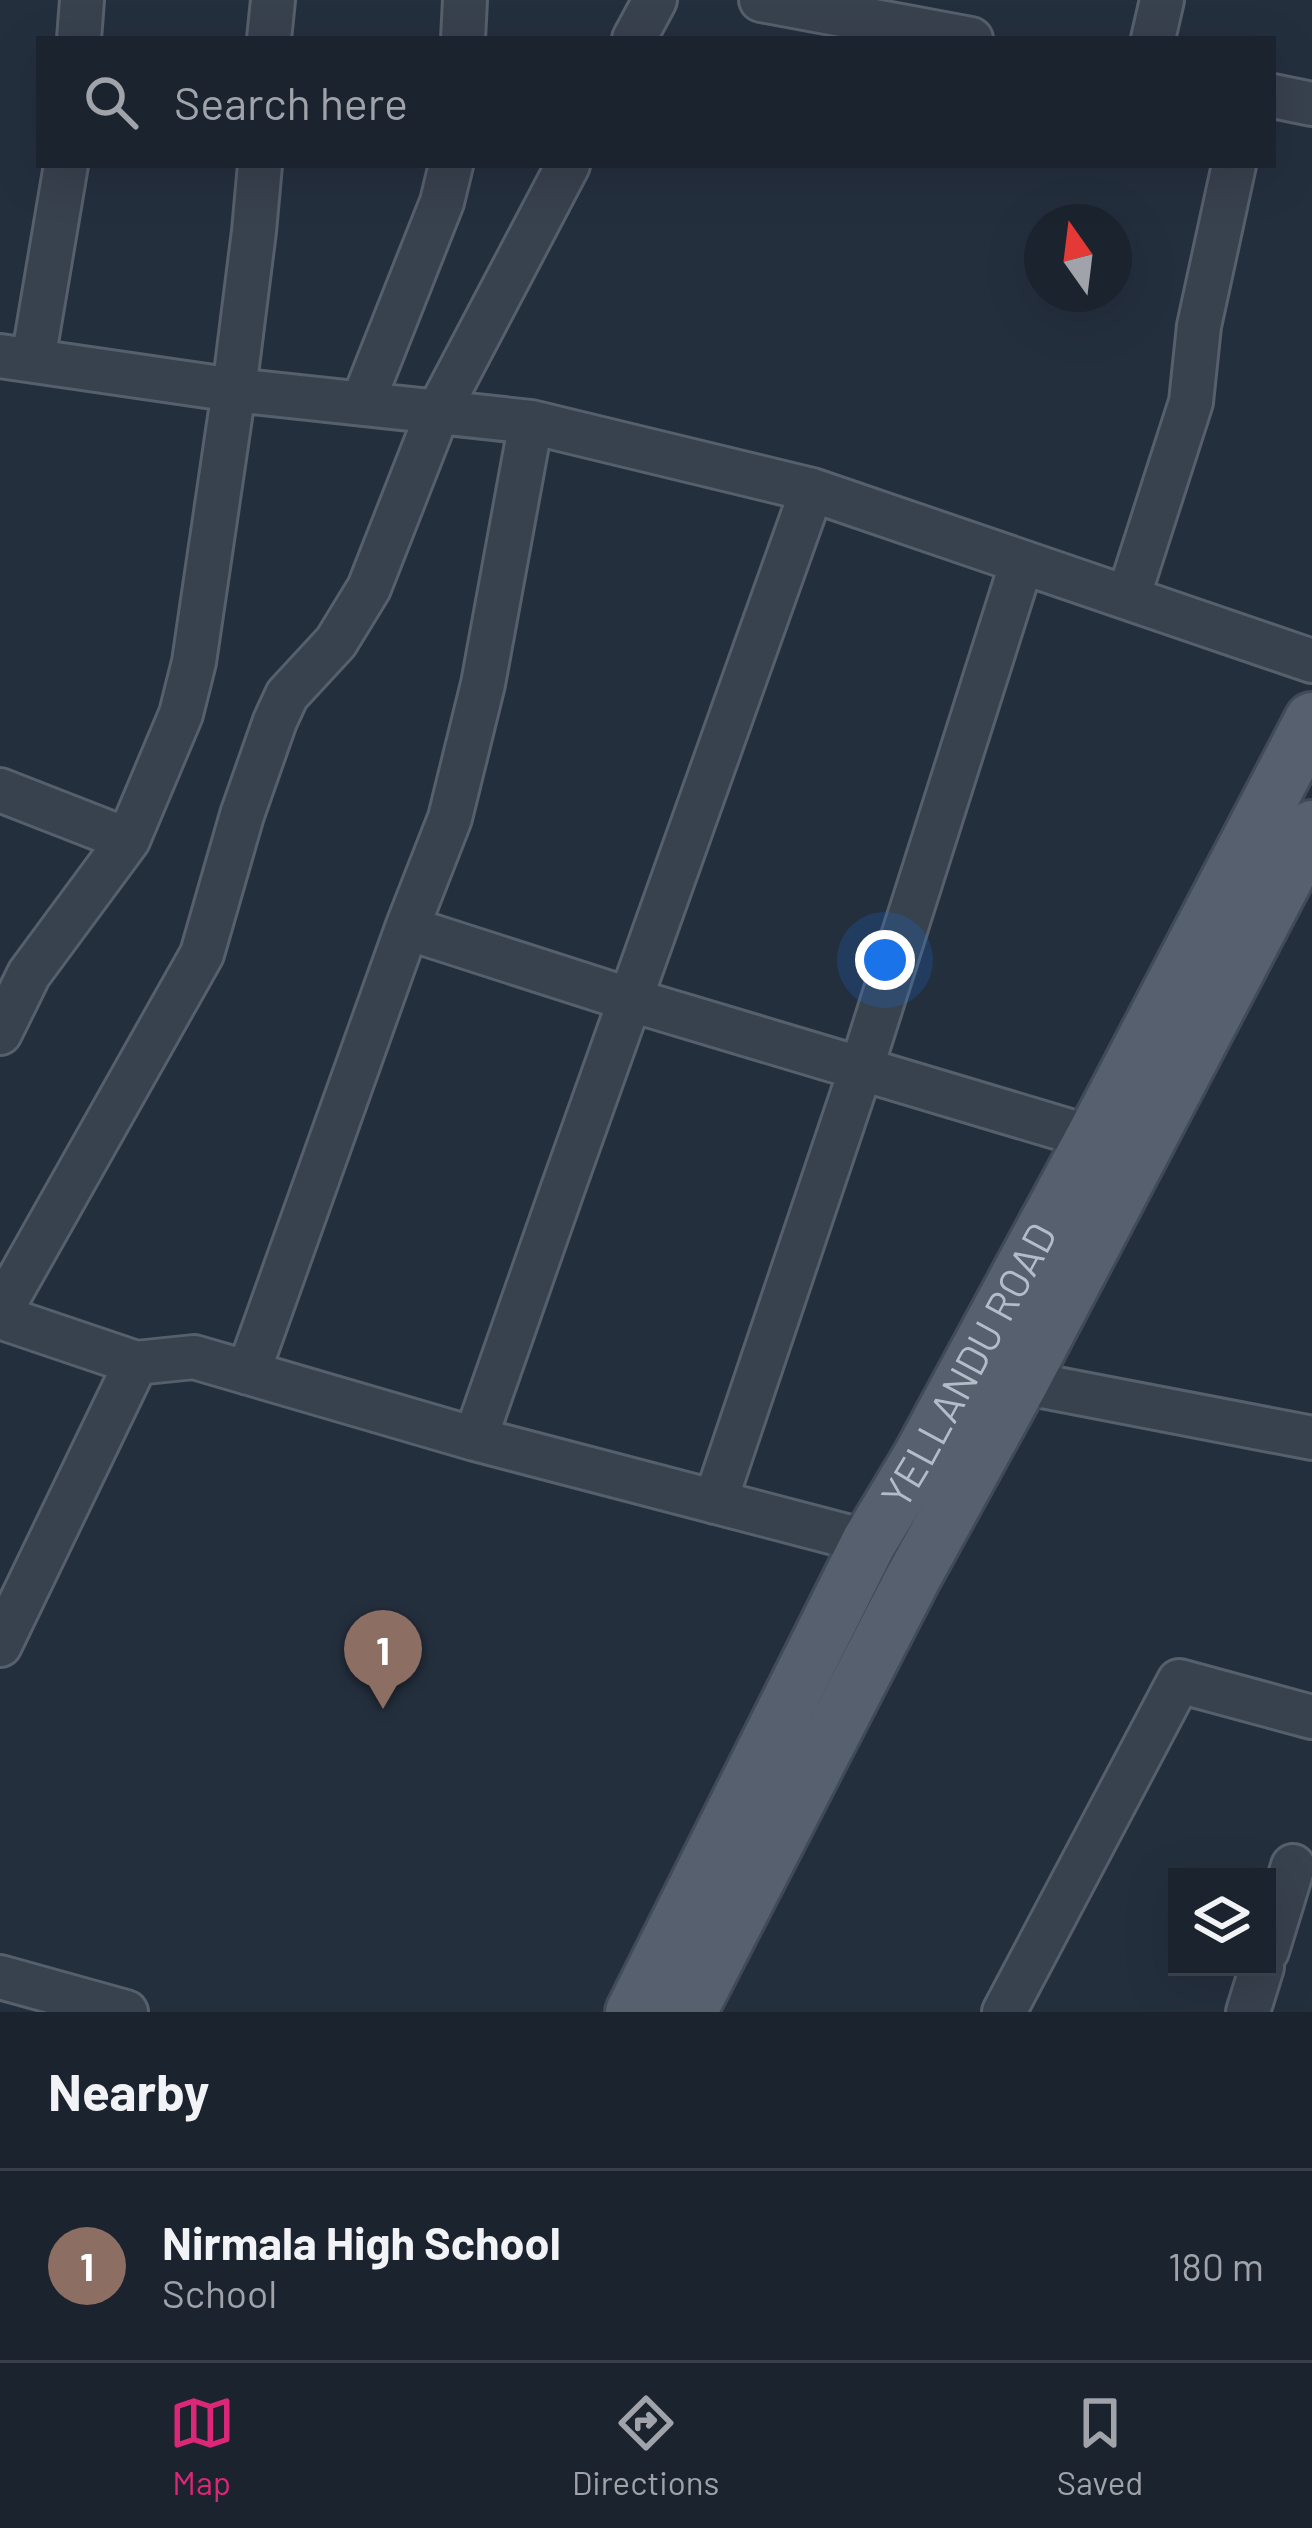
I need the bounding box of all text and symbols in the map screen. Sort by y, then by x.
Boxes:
search box [36,36,1276,168]
icon: search [78,69,144,135]
text: Search here [174,75,408,129]
north arrow [1024,204,1132,312]
your location [855,930,915,990]
street label: YELLANDU ROAD [869,1214,1065,1515]
pin: 1 [344,1610,422,1709]
map controls [1168,1868,1276,1976]
button: layers [1168,1868,1276,1976]
text: Nearby [48,2060,209,2121]
text: Nirmala High School [162,2215,561,2269]
text: 1 [80,2242,94,2289]
text: 180 m [1168,2242,1264,2289]
text: School [162,2269,277,2316]
tab: Map [169,2390,235,2502]
tab: Directions [572,2390,719,2502]
tab: Saved [1057,2390,1143,2502]

